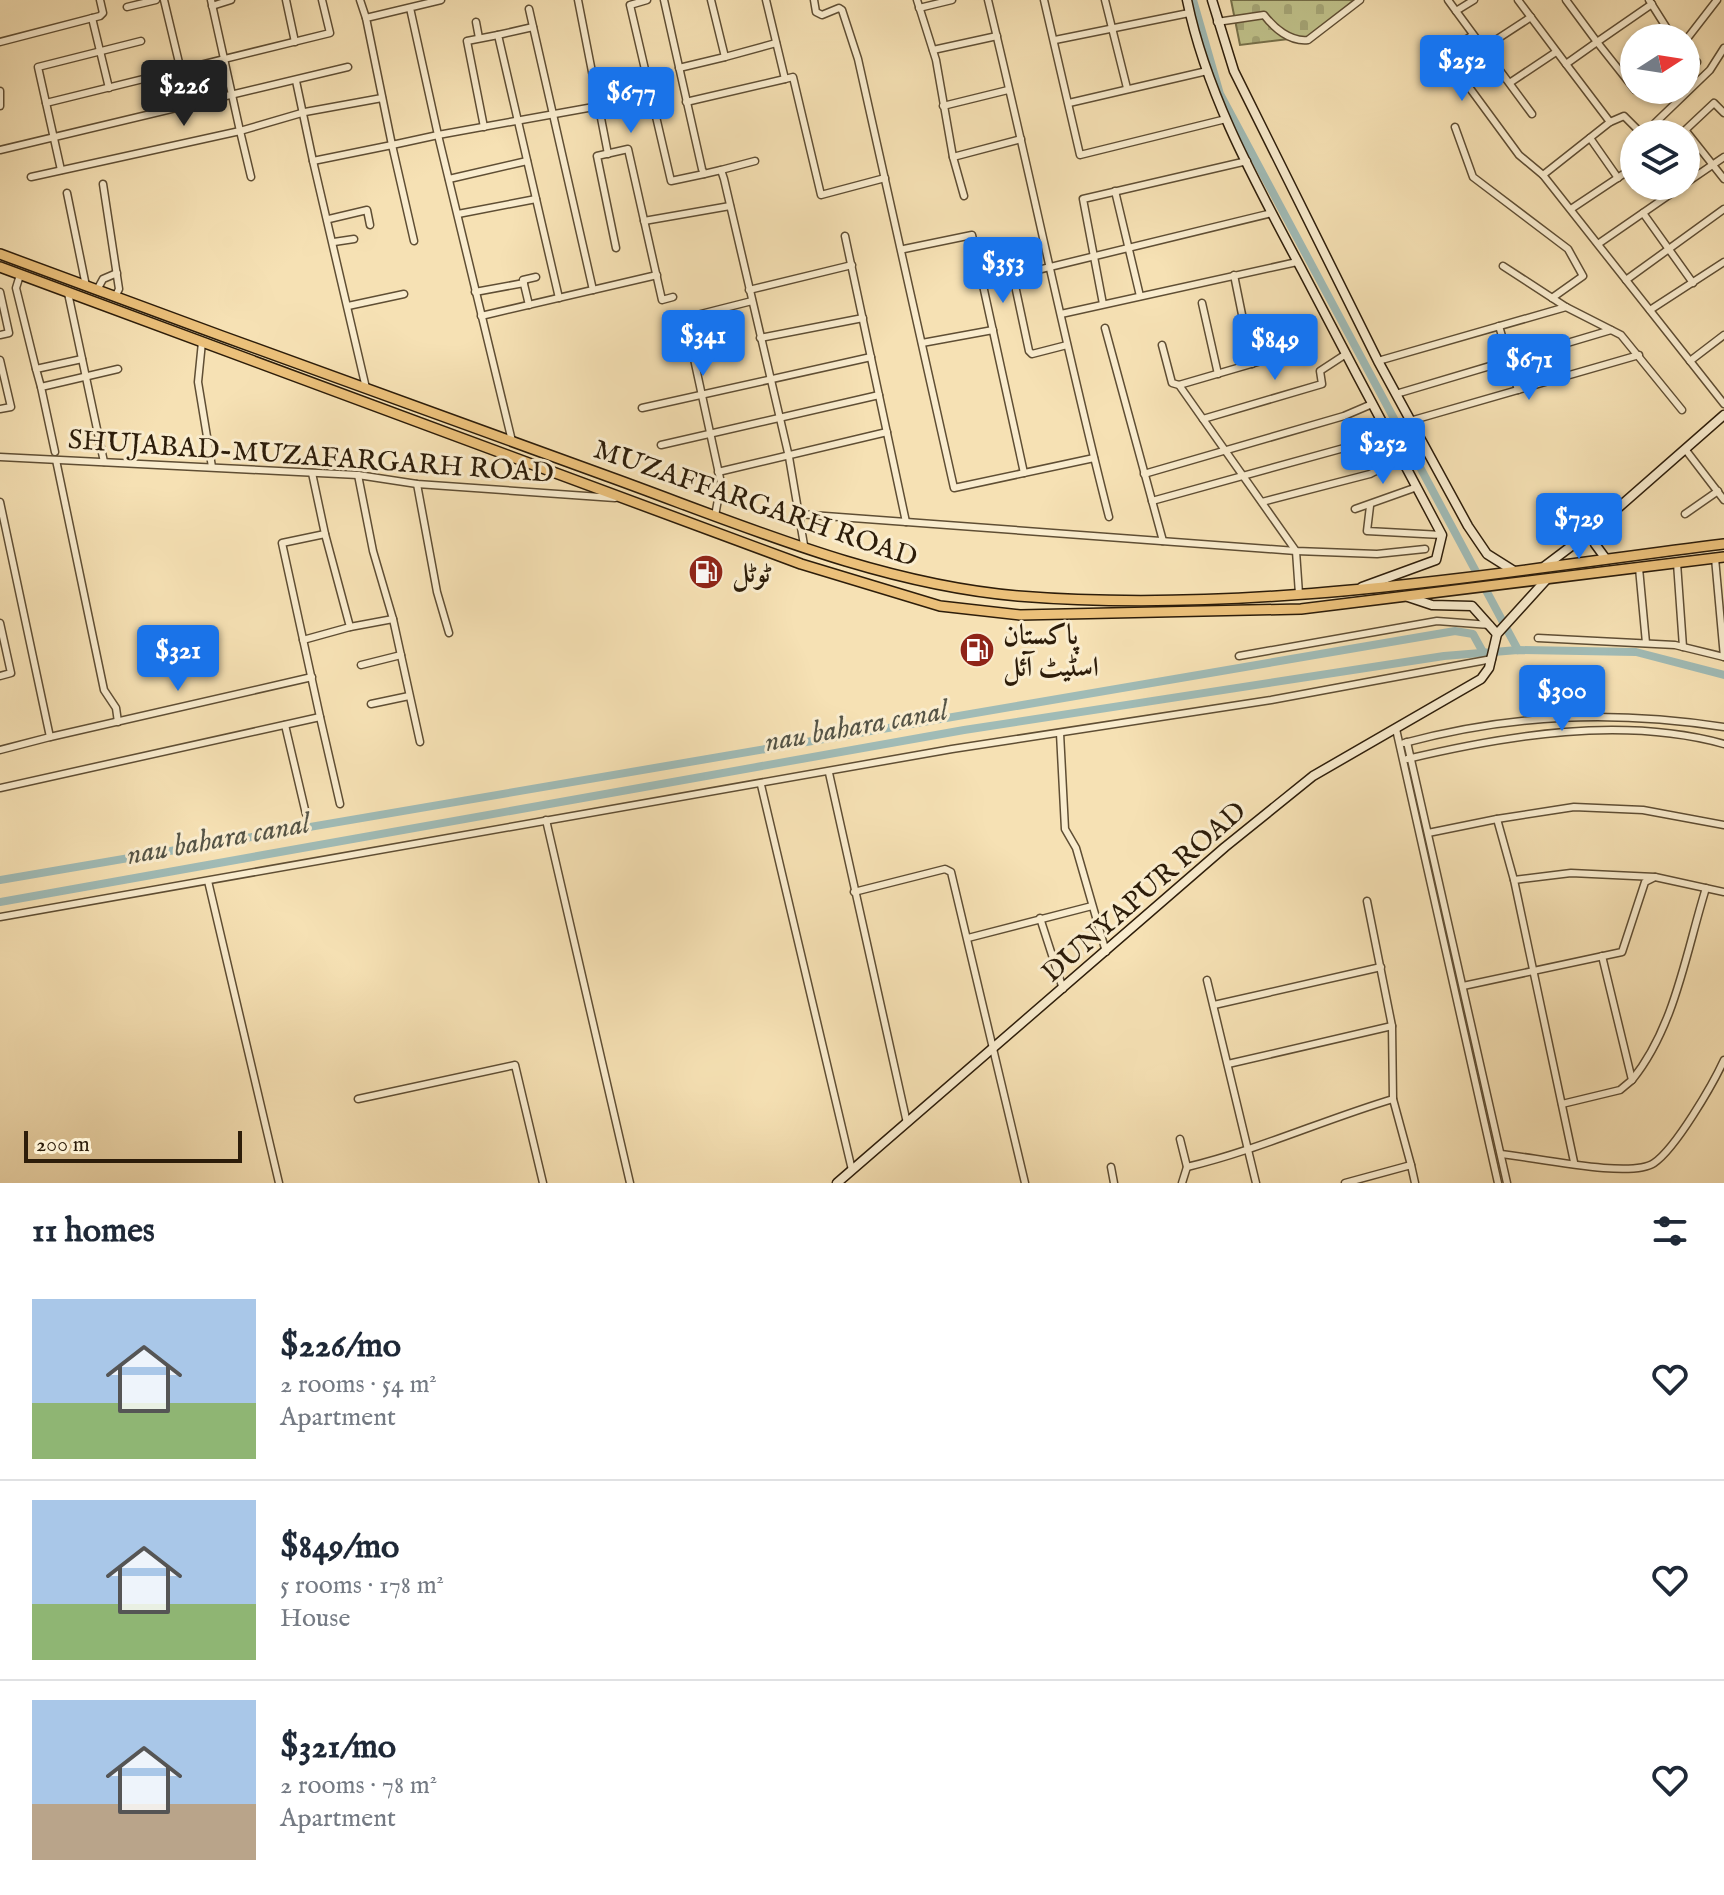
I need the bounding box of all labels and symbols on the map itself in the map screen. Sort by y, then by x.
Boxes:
north arrow [1620,24,1700,104]
pin: $252 [1415,35,1509,103]
pin: $226 [137,60,231,128]
pin: $677 [584,67,678,135]
pin: $353 [956,237,1050,305]
pin: $341 [656,310,750,378]
pin: $849 [1228,314,1322,382]
pin: $671 [1482,334,1576,402]
pin: $252 [1336,418,1430,486]
street label: SHUJABAD-MUZAFARGARH ROAD [67,423,555,492]
street label: MUZAFFARGARH ROAD [589,432,922,576]
pin: $729 [1532,493,1626,561]
fuel station icon: ٹوٹل [687,553,725,591]
place label: ٹوٹل [732,557,772,592]
place label: پاکستان اسٹیٹ آئل [1003,619,1099,686]
pin: $321 [131,625,225,693]
fuel station icon: پاکستان اسٹیٹ آئل [958,631,996,669]
pin: $300 [1515,665,1609,733]
water label: nau bahara canal [762,692,954,762]
street label: DUNYAPUR ROAD [1035,795,1254,991]
water label: nau bahara canal [124,805,316,875]
scale bar [24,1127,242,1163]

